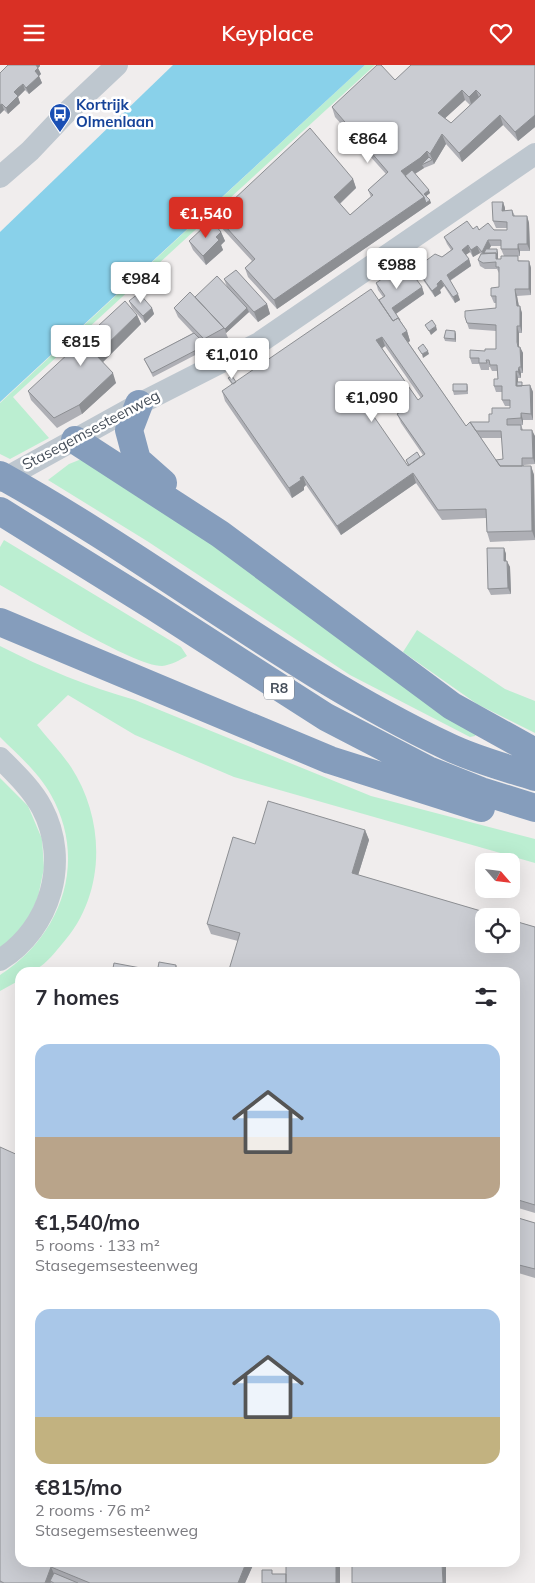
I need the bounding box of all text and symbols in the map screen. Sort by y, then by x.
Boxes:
icon: menu [20,19,48,47]
text: Keyplace [221,19,314,47]
icon: heart [487,19,515,47]
place label: Kortrijk Olmenlaan [76,95,154,131]
bus stop icon: Kortrijk Olmenlaan [48,102,72,133]
pin: €864 [338,121,398,164]
text: €864 [349,128,387,148]
pin: €1,540 [165,197,247,239]
text: €1,540 [180,203,232,223]
pin: €988 [367,247,427,290]
text: €988 [378,254,416,274]
pin: €984 [111,261,171,304]
text: €984 [122,268,160,288]
pin: €815 [51,325,111,367]
text: €815 [62,331,100,351]
pin: €1,010 [191,337,273,380]
text: €1,010 [206,344,258,364]
pin: €1,090 [331,381,413,423]
street label: Stasegemsesteenweg [19,385,163,474]
text: €1,090 [346,387,398,407]
road number: R8 [264,677,294,699]
north arrow [475,853,520,897]
map controls [475,853,520,953]
button: locate [475,908,520,953]
icon: filters [472,983,500,1011]
text: 7 homes [35,984,119,1010]
icon: home [223,1077,313,1167]
text: €1,540/mo [35,1209,140,1235]
text: 5 rooms · 133 m² [35,1235,160,1255]
text: Stasegemsesteenweg [35,1255,198,1275]
icon: home [223,1342,313,1432]
text: €815/mo [35,1474,122,1500]
text: 2 rooms · 76 m² [35,1500,150,1520]
text: Stasegemsesteenweg [35,1520,198,1540]

